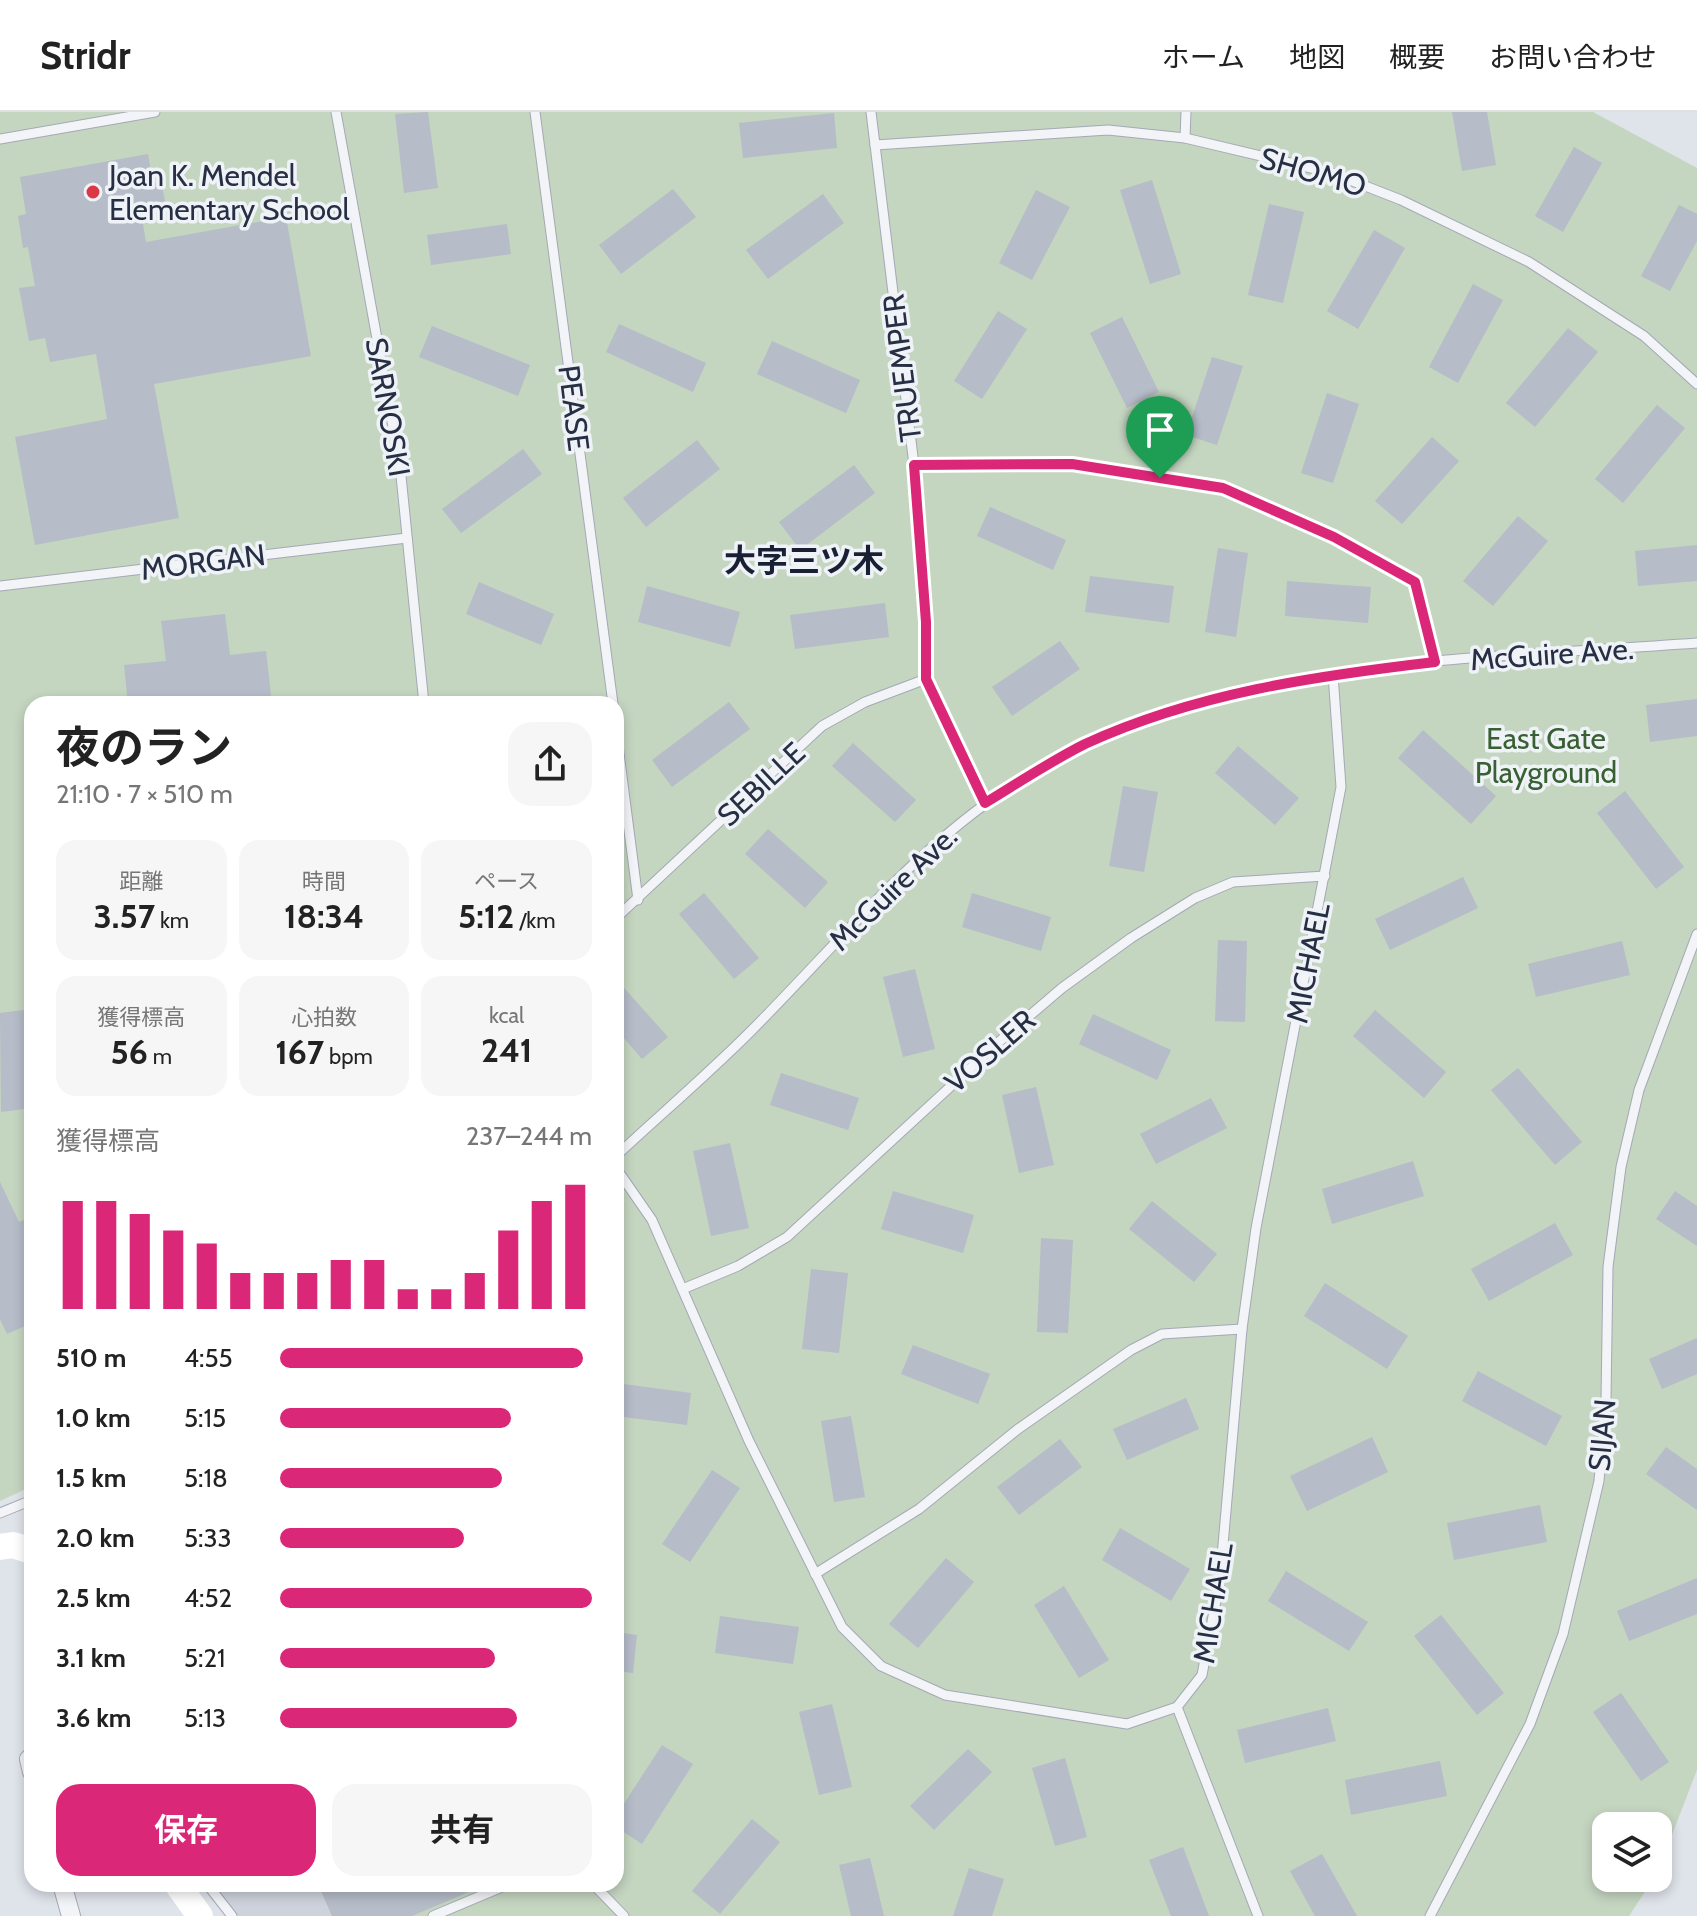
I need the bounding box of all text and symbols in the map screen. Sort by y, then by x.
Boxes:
text: Stridr [40,32,131,79]
text: ホーム [1162,40,1245,74]
text: 地図 [1289,40,1345,74]
text: 概要 [1389,40,1445,74]
text: お問い合わせ [1489,40,1657,74]
street label: SHOMO [1256,139,1370,205]
place label: Joan K. Mendel Elementary School [108,157,349,228]
marker: Joan K. Mendel Elementary School [84,183,102,201]
street label: TRUEMPER [875,292,929,444]
street label: SARNOSKI [358,335,418,479]
street label: PEASE [550,363,598,453]
pin [1126,396,1194,478]
icon: arrive [1138,408,1182,452]
street label: MORGAN [139,536,267,588]
district label: 大字三ツ木 [724,541,884,580]
street label: McGuire Ave. [1469,630,1635,678]
park label: East Gate Playground [1475,720,1617,791]
text: 夜のラン [56,721,232,774]
button: share [508,722,592,806]
street label: SEBILLE [709,734,813,834]
text: 21:10 · 7 × 510 m [56,778,233,810]
street label: McGuire Ave. [821,818,965,958]
text: 距離 [119,868,163,895]
text: 時間 [302,868,346,895]
text: ペース [474,868,539,895]
text: 3.57 [94,895,155,937]
text: 18:34 [284,895,364,937]
text: 5:12 [458,895,514,937]
street label: MICHAEL [1278,900,1338,1026]
text: km [155,907,189,934]
text: /km [514,907,555,934]
text: kcal [489,1002,524,1029]
street label: VOSLER [937,1002,1043,1100]
text: 獲得標高 [97,1004,185,1031]
text: 心拍数 [291,1004,357,1031]
text: 241 [481,1029,532,1071]
text: 56 [111,1031,148,1073]
text: 167 [275,1031,324,1073]
text: m [148,1043,172,1070]
text: bpm [324,1043,373,1070]
text: 237–244 m [466,1120,592,1152]
text: 獲得標高 [56,1125,160,1157]
text: 510 m [56,1342,126,1374]
text: 4:55 [184,1342,233,1374]
street label: SIJAN [1580,1397,1624,1473]
text: 1.0 km [56,1402,131,1434]
text: 5:15 [184,1402,226,1434]
text: 1.5 km [56,1462,126,1494]
text: 5:18 [184,1462,228,1494]
text: 2.0 km [56,1522,135,1554]
text: 5:33 [184,1522,232,1554]
street label: MICHAEL [1185,1540,1241,1666]
text: 2.5 km [56,1582,131,1614]
text: 4:52 [184,1582,232,1614]
text: 3.1 km [56,1642,126,1674]
text: 5:21 [184,1642,226,1674]
text: 3.6 km [56,1702,131,1734]
text: 5:13 [184,1702,226,1734]
button: 保存 [56,1784,316,1876]
button: 共有 [332,1784,592,1876]
map controls [1592,1812,1672,1892]
button: layers [1592,1812,1672,1892]

